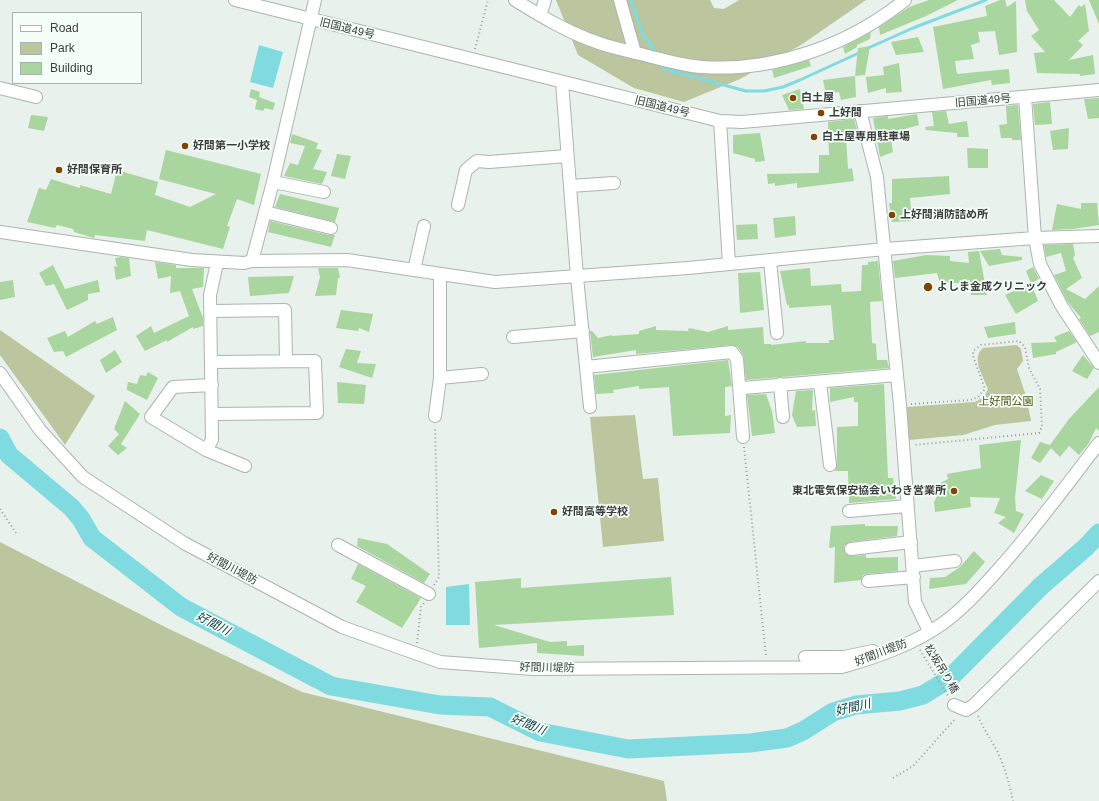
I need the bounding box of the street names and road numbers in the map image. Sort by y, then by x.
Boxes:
street label: 旧国道49号 [318,16,376,42]
street label: 旧国道49号 [954,92,1012,110]
street label: 旧国道49号 [633,94,691,120]
street label: 好間川堤防 [205,550,259,588]
street label: 好間川堤防 [853,637,909,669]
street label: 松坂吊り橋 [921,642,961,696]
street label: 好間川堤防 [519,661,575,675]

